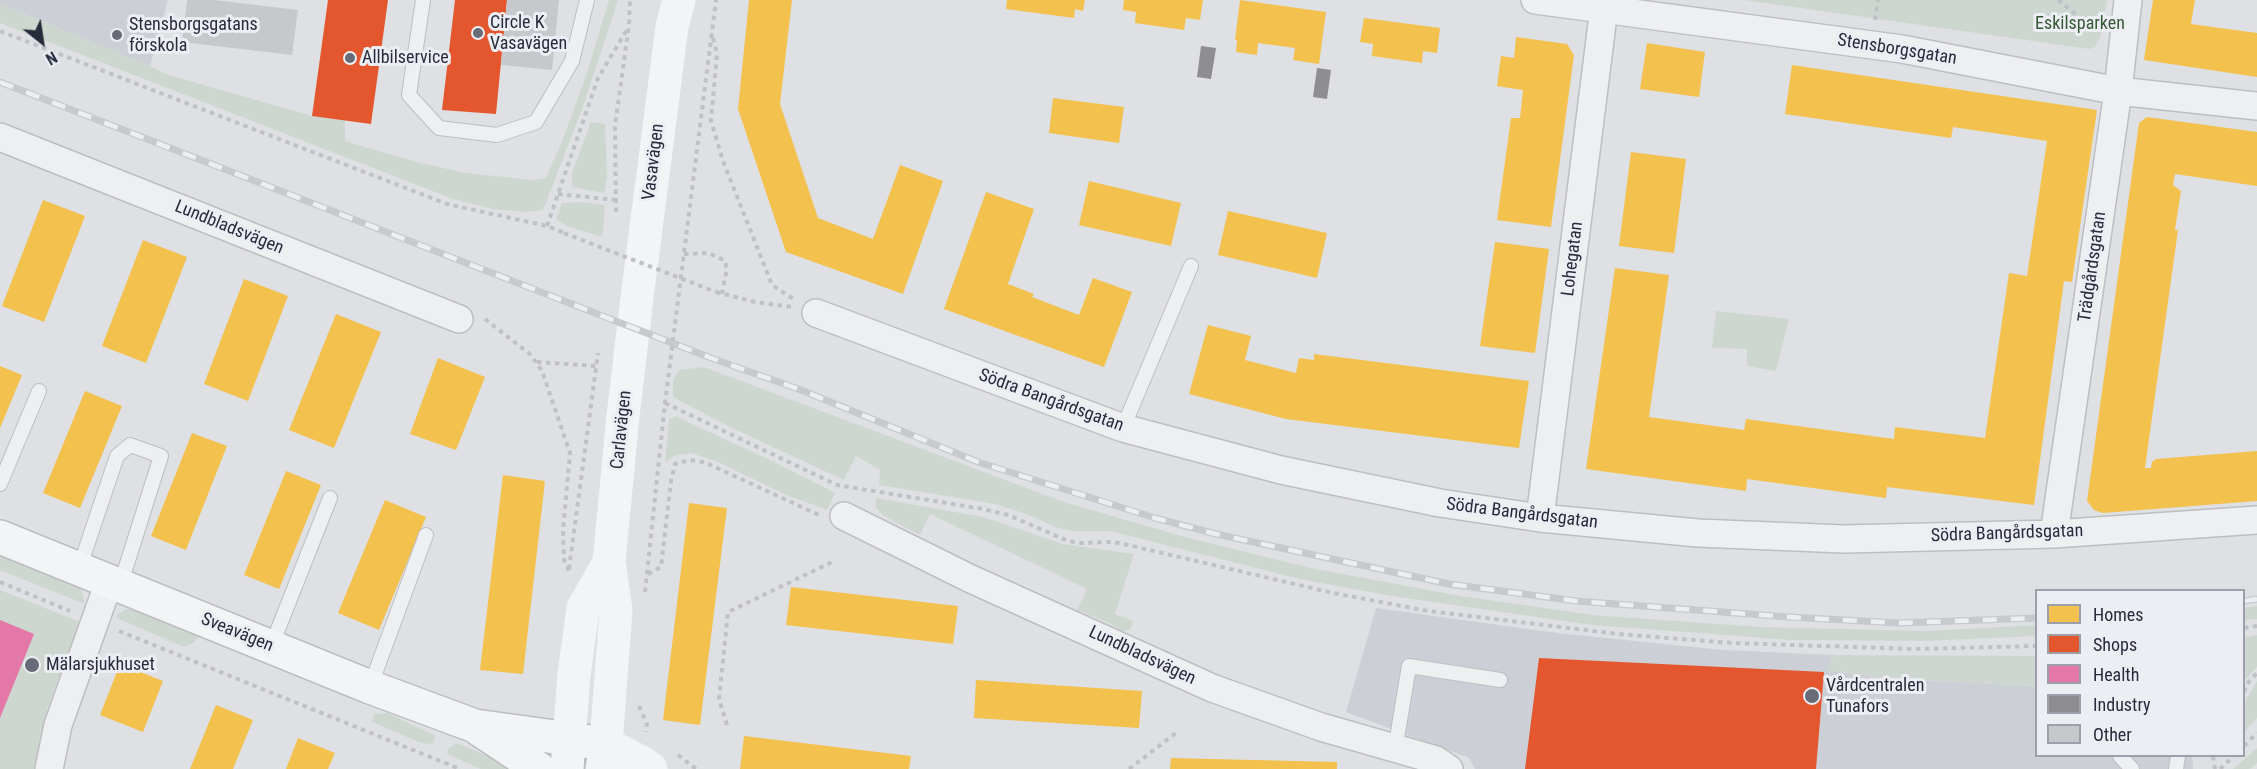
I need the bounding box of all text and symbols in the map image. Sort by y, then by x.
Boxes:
north arrow [12,12,72,72]
place label: Circle K Vasavägen [490,12,567,54]
park label: Eskilsparken [2035,13,2125,35]
place label: Stensborgsgatans förskola [129,14,258,57]
marker: Circle K Vasavägen [471,26,485,40]
marker: Stensborgsgatans förskola [110,28,124,42]
street label: Stensborgsgatan [1836,30,1958,70]
text: N [42,47,60,69]
place label: Allbilservice [362,47,449,69]
marker: Allbilservice [343,51,357,65]
street label: Vasavägen [639,122,669,202]
street label: Lundbladsvägen [171,196,287,260]
street label: Trädgårdsgatan [2075,210,2111,324]
street label: Lohegatan [1558,221,1588,297]
street label: Södra Bangårdsgatan [976,365,1126,437]
street label: Carlavägen [607,390,637,470]
street label: Södra Bangårdsgatan [1445,494,1599,534]
street label: Södra Bangårdsgatan [1930,521,2084,547]
legend [2035,589,2245,757]
text: Homes [2093,604,2143,625]
street label: Sveavägen [198,609,276,657]
street label: Lundbladsvägen [1085,622,1199,690]
text: Shops [2093,634,2137,655]
place label: Mälarsjukhuset [46,654,155,676]
marker: Mälarsjukhuset [23,656,41,674]
text: Health [2093,664,2139,685]
place label: Vårdcentralen Tunafors [1826,675,1924,718]
marker: Vårdcentralen Tunafors [1803,687,1821,705]
text: Industry [2093,694,2151,715]
text: Other [2093,724,2132,745]

